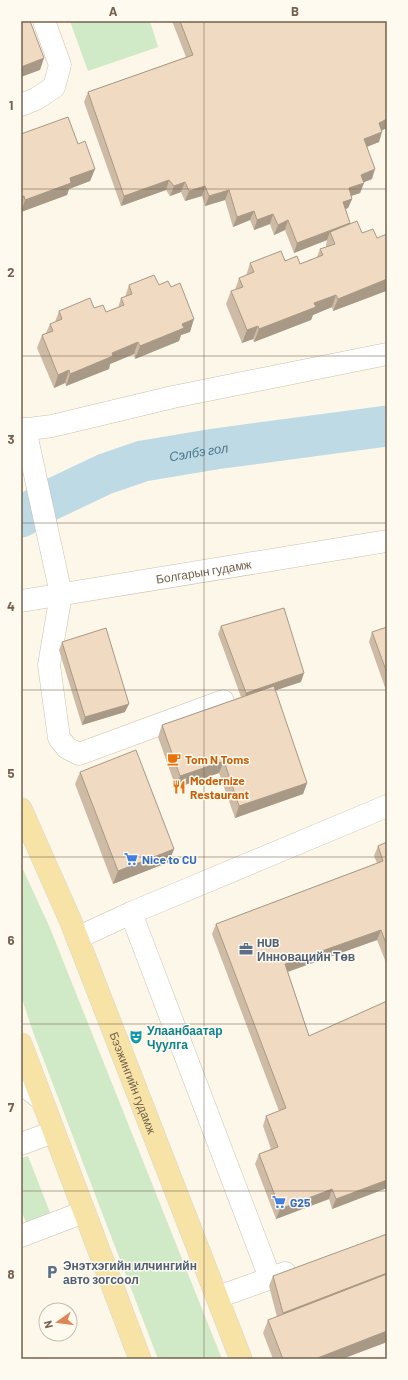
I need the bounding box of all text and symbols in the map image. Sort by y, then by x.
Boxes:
text: A [109,3,118,19]
text: B [291,3,299,19]
text: 1 [9,97,13,113]
text: 2 [7,264,15,280]
text: 3 [7,431,15,447]
water label: Сэлбэ гол [168,439,230,465]
street label: Болгарын гудамж [155,556,252,586]
text: 4 [7,598,15,614]
cafe icon: Tom N Toms [166,751,182,767]
place label: Tom N Toms [185,752,249,766]
text: 5 [7,765,15,781]
place label: Modernize Restaurant [190,773,250,801]
restaurant icon: Modernize Restaurant [171,779,187,795]
supermarket icon: Nice to CU [123,851,139,867]
place label: Nice to CU [142,852,197,866]
text: 6 [8,932,15,948]
place label: HUB Инновацийн Төв [257,935,355,964]
office icon: HUB Инновацийн Төв [238,941,254,957]
place label: Улаанбаатар Чуулга [147,1023,223,1052]
theatre icon: Улаанбаатар Чуулга [128,1029,144,1045]
street label: Бээжингийн гудамж [107,1030,160,1136]
text: 7 [8,1099,15,1115]
supermarket icon: G25 [271,1194,287,1210]
place label: G25 [290,1195,311,1209]
place label: Энэтхэгийн илчингийн авто зогсоол [63,1258,197,1286]
parking icon: Энэтхэгийн илчингийн авто зогсоол [44,1264,60,1280]
text: 8 [7,1266,15,1282]
north arrow [38,1302,78,1342]
text: N [41,1319,55,1330]

